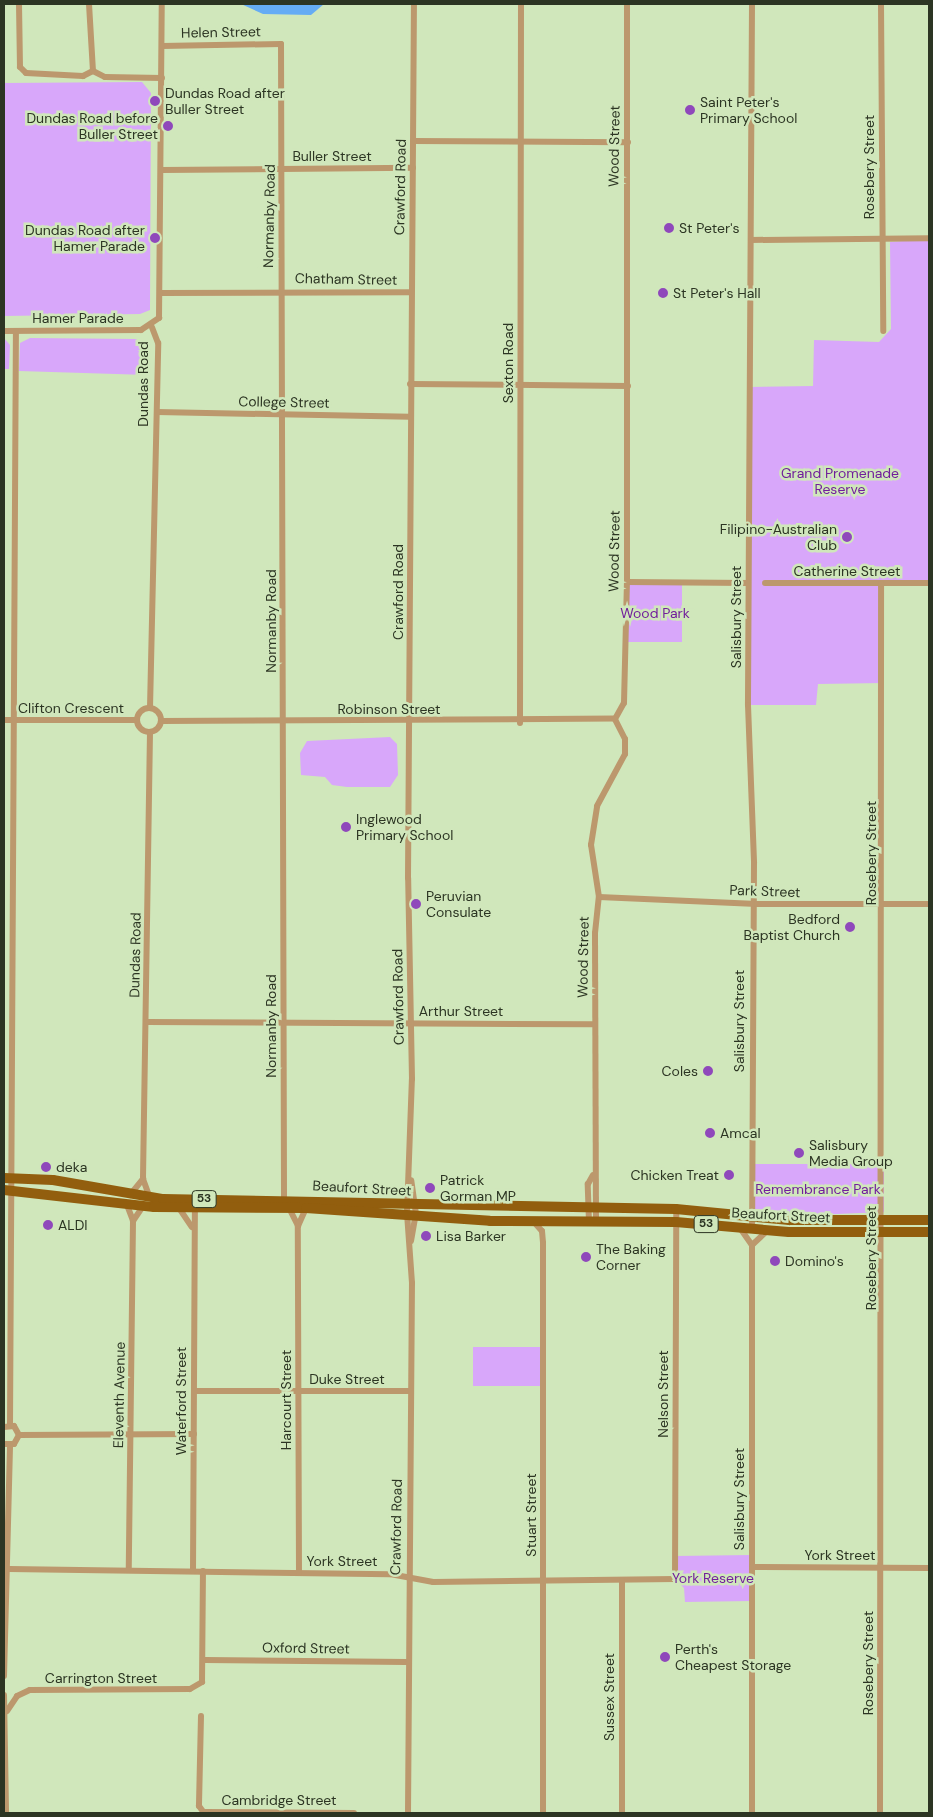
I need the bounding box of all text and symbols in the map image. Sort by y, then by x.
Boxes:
street label: Helen Street [181,23,261,41]
place label: Dundas Road after Buller Street [165,85,285,118]
place label: Saint Peter's Primary School [700,94,797,126]
marker: Dundas Road after Buller Street [149,95,161,107]
marker: Saint Peter's Primary School [684,104,696,116]
street label: Wood Street [605,105,623,187]
place label: Dundas Road before Buller Street [26,110,158,142]
street label: Rosebery Street [861,115,877,219]
marker: Dundas Road before Buller Street [162,120,174,132]
street label: Crawford Road [391,139,409,235]
street label: Buller Street [292,148,372,164]
street label: Normanby Road [260,164,278,268]
place label: St Peter's [679,220,739,236]
place label: Dundas Road after Hamer Parade [25,222,145,254]
marker: St Peter's [663,222,675,234]
marker: Dundas Road after Hamer Parade [149,232,161,244]
street label: Chatham Street [295,270,397,288]
place label: St Peter's Hall [673,285,761,301]
marker: St Peter's Hall [657,287,669,299]
street label: Hamer Parade [32,310,124,326]
street label: Sexton Road [500,323,516,403]
street label: Dundas Road [135,341,151,427]
street label: College Street [238,393,330,411]
park label: Grand Promenade Reserve [781,465,899,498]
street label: Wood Street [605,510,623,592]
place label: Filipino-Australian Club [720,521,837,554]
marker: Filipino-Australian Club [841,531,853,543]
street label: Crawford Road [390,544,406,640]
street label: Catherine Street [794,563,900,579]
street label: Salisbury Street [728,566,744,668]
street label: Normanby Road [263,569,279,673]
park label: Wood Park [620,605,690,621]
street label: Clifton Crescent [18,700,124,716]
street label: Robinson Street [337,701,441,717]
street label: Rosebery Street [863,801,879,905]
place label: Inglewood Primary School [356,811,453,844]
marker: Inglewood Primary School [340,821,352,833]
street label: Park Street [729,881,801,901]
place label: Peruvian Consulate [426,888,491,920]
marker: Peruvian Consulate [410,898,422,910]
place label: Bedford Baptist Church [744,911,840,944]
street label: Dundas Road [126,912,144,998]
street label: Wood Street [574,916,592,998]
marker: Bedford Baptist Church [844,921,856,933]
street label: Crawford Road [389,949,407,1045]
street label: Salisbury Street [731,970,747,1072]
street label: Normanby Road [263,974,279,1078]
street label: Arthur Street [419,1003,503,1019]
place label: Coles [662,1063,698,1079]
marker: Coles [702,1065,714,1077]
place label: Amcal [720,1125,761,1141]
marker: Amcal [704,1127,716,1139]
place label: Salisbury Media Group [809,1137,893,1170]
marker: Salisbury Media Group [793,1147,805,1159]
place label: deka [56,1159,87,1175]
marker: deka [40,1161,52,1173]
place label: Chicken Treat [630,1167,719,1183]
marker: Chicken Treat [723,1169,735,1181]
place label: Patrick Gorman MP [440,1172,516,1204]
street label: Beaufort Street [312,1177,412,1199]
park label: Remembrance Park [755,1181,881,1197]
marker: Patrick Gorman MP [424,1182,436,1194]
road number: 53 [192,1190,216,1208]
street label: Beaufort Street [731,1204,831,1226]
street label: Rosebery Street [863,1206,879,1310]
road number: 53 [694,1214,718,1234]
place label: ALDI [58,1217,88,1233]
marker: ALDI [42,1219,54,1231]
place label: Lisa Barker [436,1228,506,1244]
marker: Lisa Barker [420,1230,432,1242]
place label: The Baking Corner [596,1241,666,1274]
marker: The Baking Corner [580,1251,592,1263]
place label: Domino's [785,1253,844,1269]
marker: Domino's [769,1255,781,1267]
street label: Eleventh Avenue [110,1342,128,1448]
street label: Waterford Street [173,1347,189,1455]
street label: Harcourt Street [278,1350,294,1450]
street label: Nelson Street [655,1350,671,1438]
street label: Duke Street [309,1371,385,1387]
street label: Salisbury Street [731,1448,747,1550]
street label: Stuart Street [523,1473,539,1557]
street label: Crawford Road [387,1479,405,1575]
street label: York Street [805,1547,875,1563]
street label: York Street [307,1553,377,1569]
park label: York Reserve [672,1570,754,1586]
street label: Rosebery Street [860,1611,876,1715]
street label: Oxford Street [262,1639,350,1657]
place label: Perth's Cheapest Storage [675,1641,791,1674]
marker: Perth's Cheapest Storage [659,1651,671,1663]
street label: Sussex Street [601,1653,617,1741]
street label: Carrington Street [45,1670,157,1686]
street label: Cambridge Street [221,1792,337,1808]

